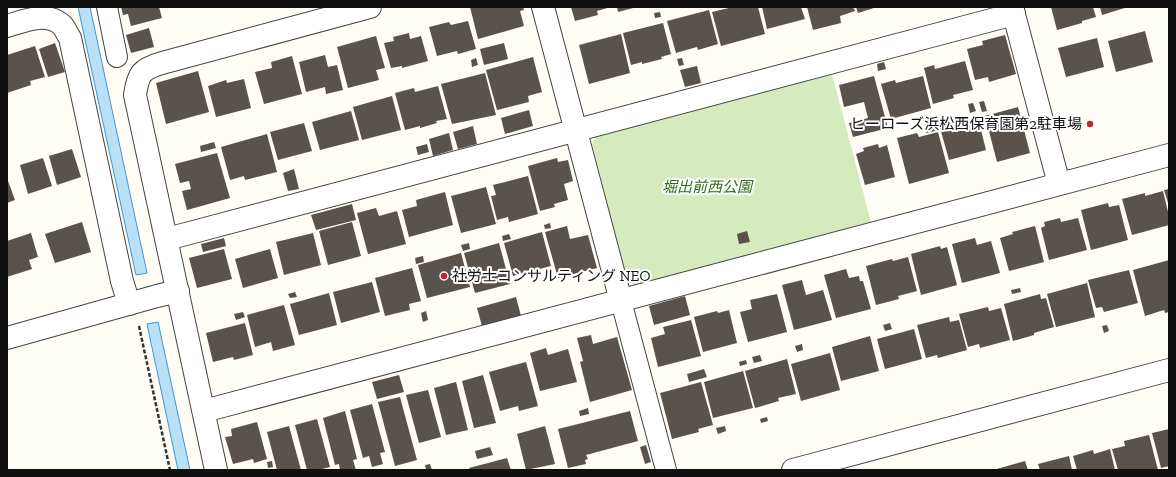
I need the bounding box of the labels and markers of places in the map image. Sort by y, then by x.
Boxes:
place label: ヒーローズ浜松西保育園第2駐車場 [850,115,1082,133]
marker: ヒーローズ浜松西保育園第2駐車場 [1085,119,1095,129]
place label: 社労士コンサルティング NEO [452,267,650,285]
marker: 社労士コンサルティング NEO [439,271,449,281]

